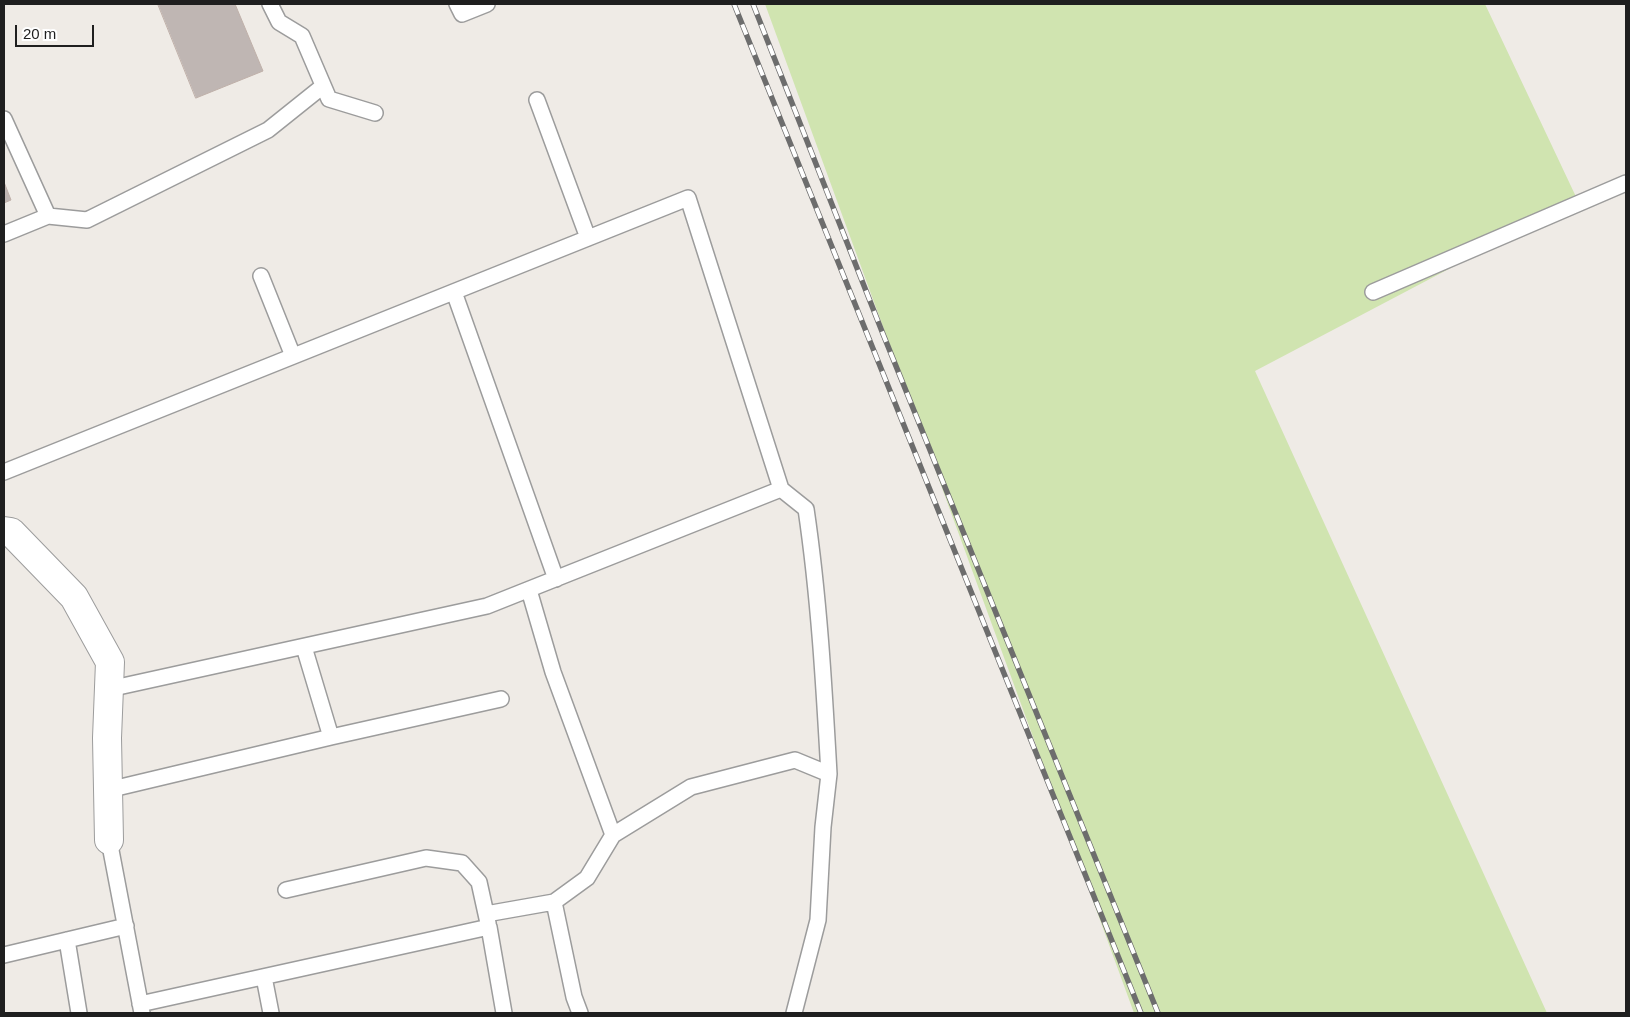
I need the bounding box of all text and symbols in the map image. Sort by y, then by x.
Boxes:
scale bar [18,15,96,47]
text: 20 m [23,25,56,42]

